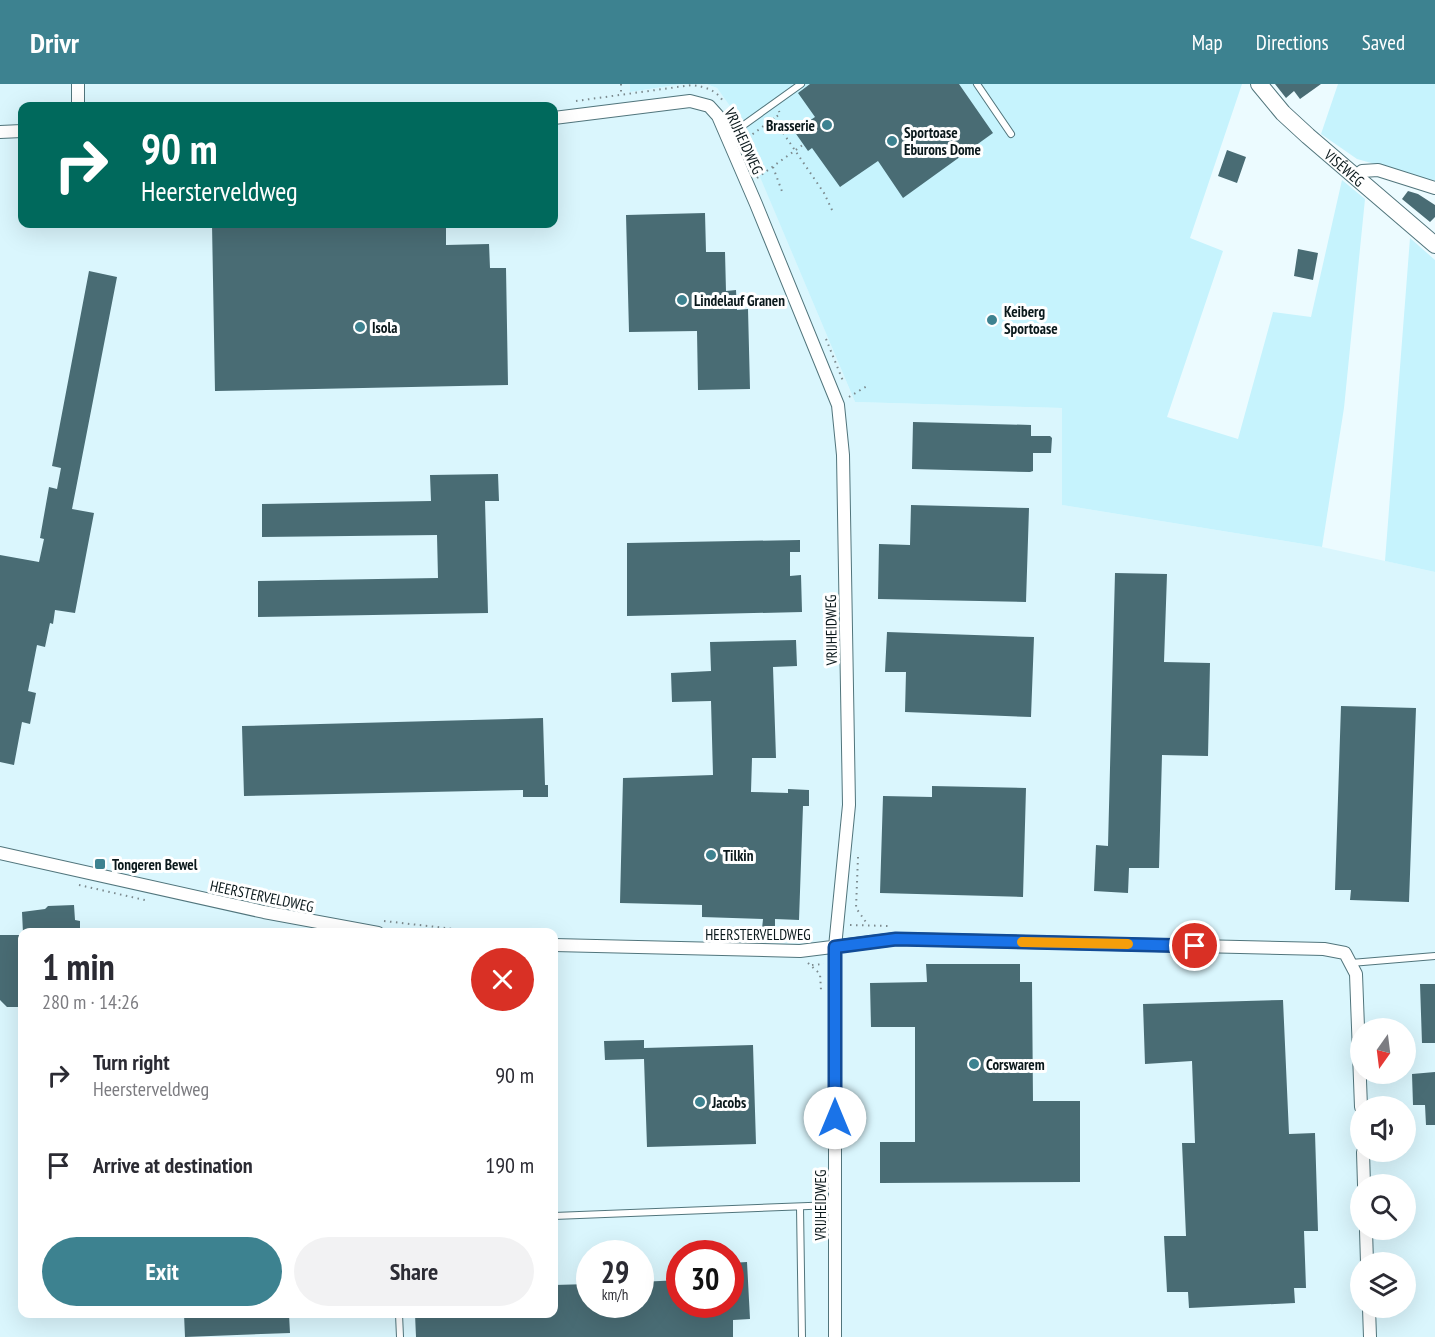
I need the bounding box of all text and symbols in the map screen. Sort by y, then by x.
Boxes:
text: Drivr [30,24,79,61]
text: Map [1192,29,1223,56]
text: Directions [1256,29,1329,56]
text: Saved [1362,29,1405,56]
street label: VRIJHEIDWEG [720,104,768,177]
place label: Brasserie [766,116,815,135]
marker: Brasserie [820,118,834,132]
text: 90 m [141,121,218,176]
place label: Sportoase Eburons Dome [904,123,981,159]
icon: right [42,126,120,204]
marker: Sportoase Eburons Dome [885,134,899,148]
street label: VISÉWEG [1320,144,1369,190]
text: Heersterveldweg [141,174,298,208]
place label: Lindelauf Granen [694,291,785,310]
marker: Lindelauf Granen [675,293,689,307]
place label: Keiberg Sportoase [1004,302,1058,338]
marker: Keiberg Sportoase [985,313,999,327]
place label: Isola [372,318,397,337]
marker: Isola [353,320,367,334]
street label: VRIJHEIDWEG [821,594,841,667]
place label: Tilkin [723,846,754,865]
marker: Tilkin [704,848,718,862]
place label: Tongeren Bewel [112,855,198,874]
marker: Tongeren Bewel [93,857,107,871]
street label: HEERSTERVELDWEG [208,876,316,916]
pin [1169,920,1220,971]
street label: HEERSTERVELDWEG [705,925,811,944]
icon: arrive [1178,929,1211,962]
text: 1 min [42,943,115,990]
button: close [471,948,534,1011]
text: 280 m · 14:26 [42,989,139,1015]
north arrow [1350,1018,1416,1084]
map controls [1350,1018,1416,1318]
text: Turn right [93,1048,170,1076]
place label: Corswarem [986,1055,1045,1074]
marker: Corswarem [967,1057,981,1071]
icon: right [42,1059,75,1092]
text: 90 m [495,1061,534,1089]
text: Heersterveldweg [93,1076,209,1102]
position arrow [803,1086,867,1150]
place label: Jacobs [711,1093,746,1112]
marker: Jacobs [693,1095,707,1109]
button: sound [1350,1096,1416,1162]
icon: arrive [42,1149,75,1182]
text: Arrive at destination [93,1151,253,1179]
text: 190 m [485,1151,534,1179]
street label: VRIJHEIDWEG [811,1170,830,1241]
button: search [1350,1174,1416,1240]
button: Exit [42,1237,282,1306]
button: Share [294,1237,534,1306]
speed limit sign: 30 [666,1240,744,1318]
text: 29 [601,1252,629,1291]
button: layers [1350,1252,1416,1318]
text: km/h [602,1285,628,1304]

